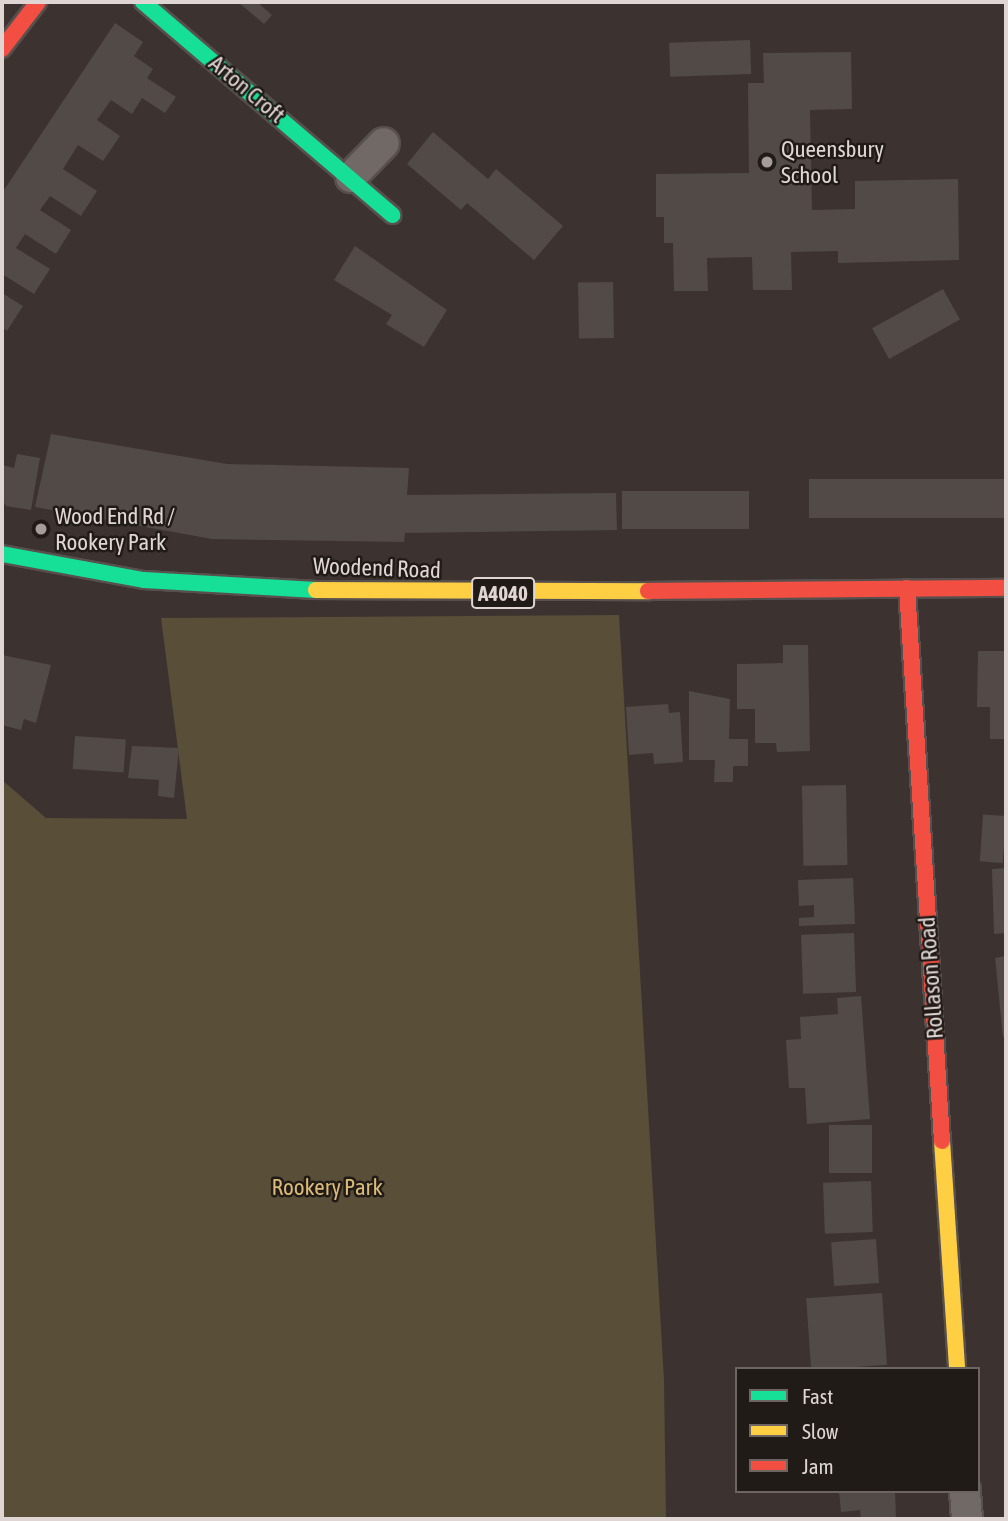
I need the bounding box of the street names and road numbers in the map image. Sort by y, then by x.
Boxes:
street label: Arton Croft [204,49,290,129]
street label: Woodend Road [313,552,441,584]
road number: A4040 [470,576,536,610]
street label: Rollason Road [913,916,949,1040]

